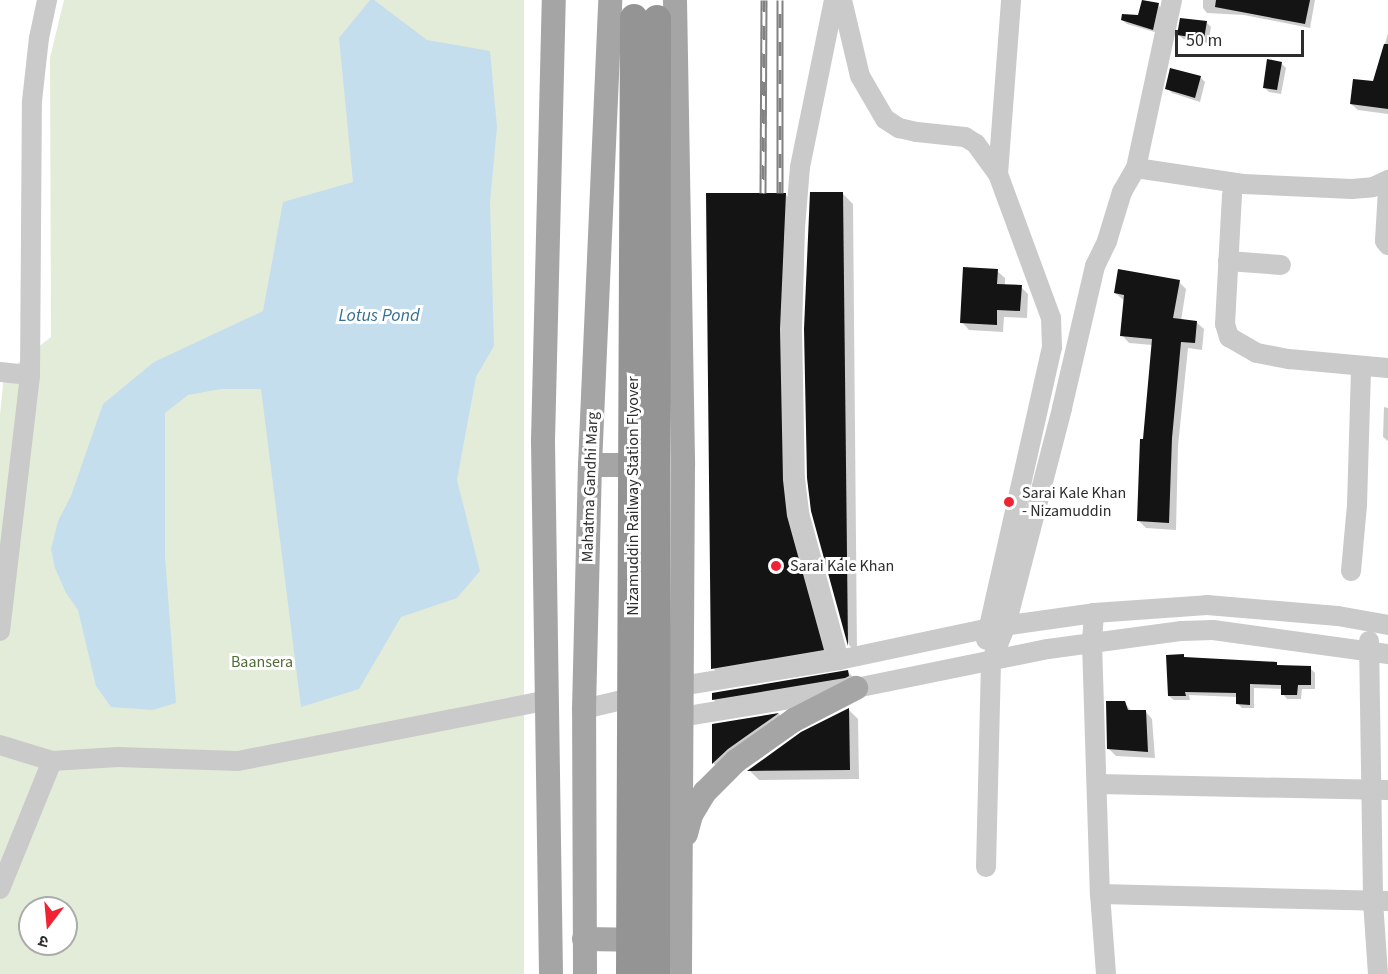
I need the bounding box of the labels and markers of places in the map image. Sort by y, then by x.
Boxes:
place label: Sarai Kale Khan - Nizamuddin [1022,483,1126,521]
marker: Sarai Kale Khan - Nizamuddin [1000,493,1018,511]
place label: Sarai Kale Khan [790,556,894,576]
marker: Sarai Kale Khan [767,557,785,575]

